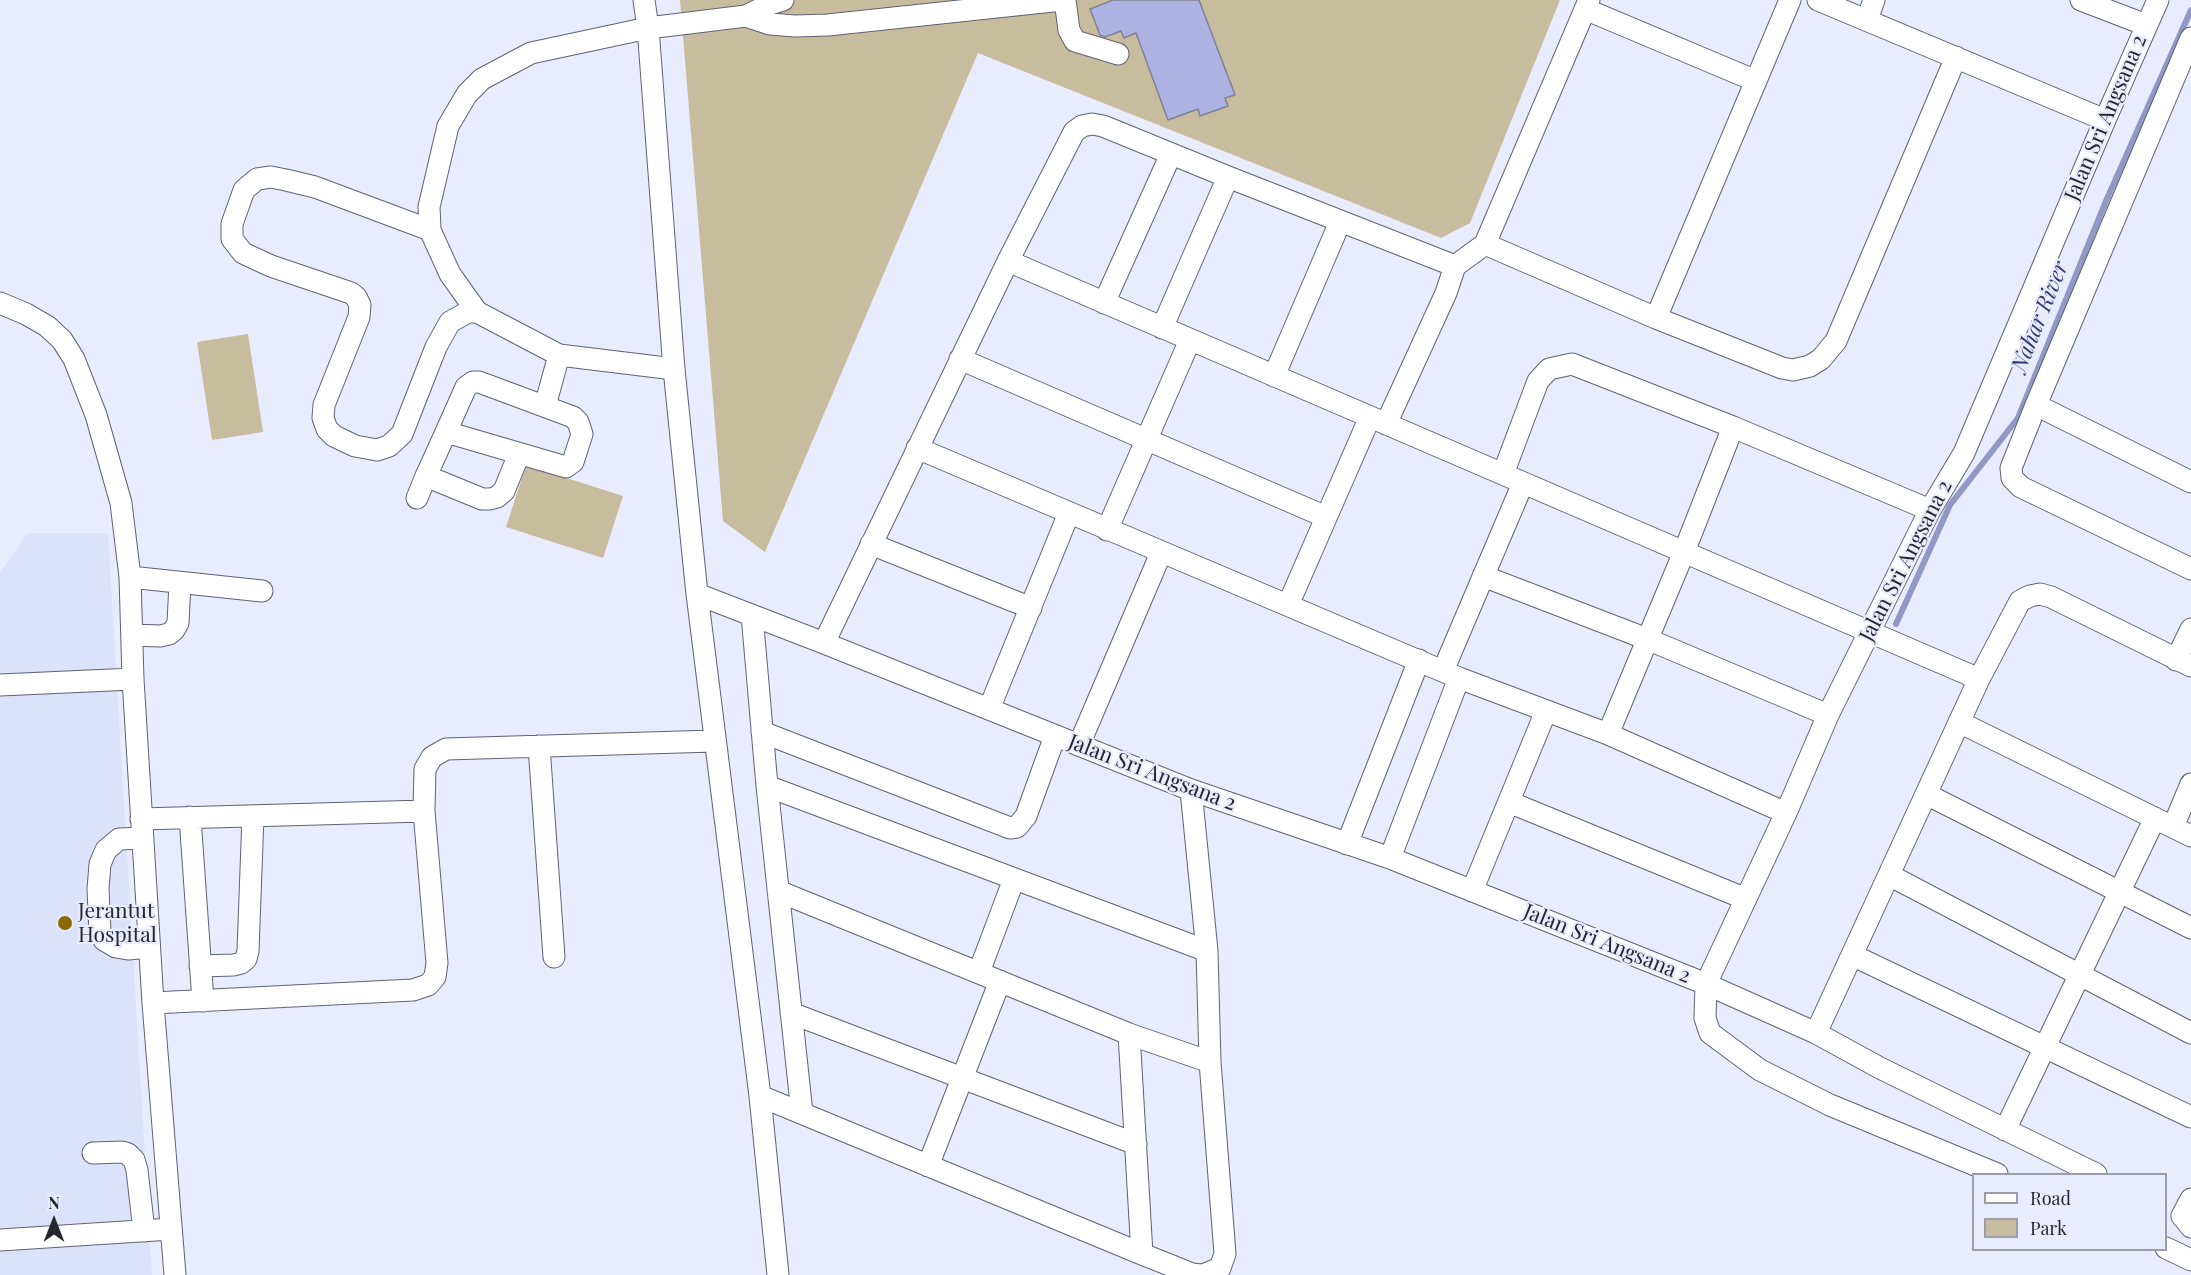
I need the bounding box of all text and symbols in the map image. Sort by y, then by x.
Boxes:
street label: Jalan Sri Angsana 2 [2060,31,2152,205]
water label: Nahar River [2006,258,2074,376]
street label: Jalan Sri Angsana 2 [1854,476,1958,646]
street label: Jalan Sri Angsana 2 [1064,729,1240,817]
place label: Jerantut Hospital [78,898,157,948]
street label: Jalan Sri Angsana 2 [1520,899,1694,989]
marker: Jerantut Hospital [56,914,74,932]
legend [1972,1173,2167,1251]
text: Road [2030,1186,2071,1210]
north arrow [24,1191,84,1251]
text: N [48,1192,60,1213]
text: Park [2030,1216,2067,1240]

